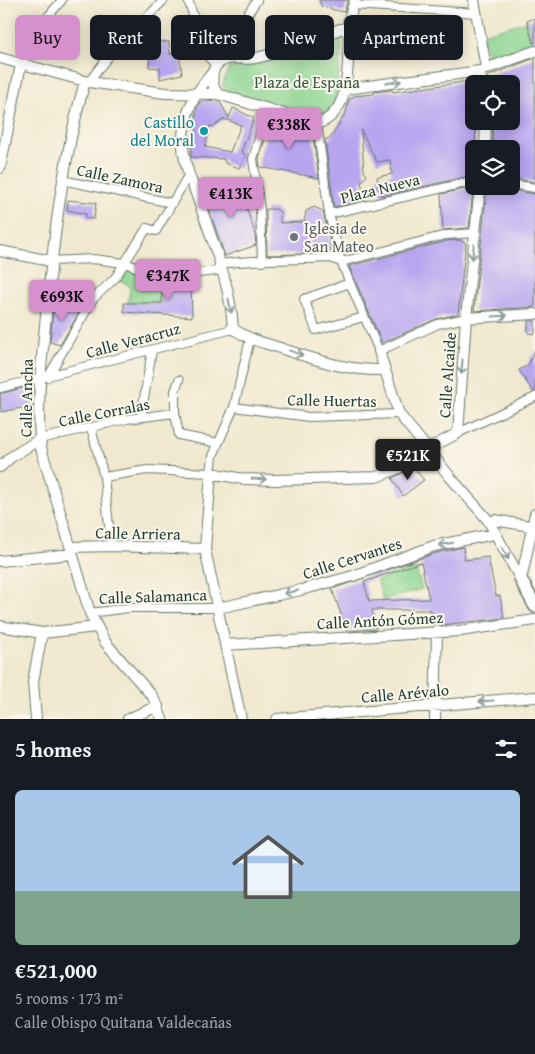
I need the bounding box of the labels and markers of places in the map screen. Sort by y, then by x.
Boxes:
pin: €338K [254,108,324,150]
place label: Castillo del Moral [130,110,195,152]
marker: Castillo del Moral [198,125,210,137]
pin: €413K [196,176,266,219]
place label: Iglesia de San Mateo [304,216,374,258]
marker: Iglesia de San Mateo [288,231,300,243]
pin: €347K [133,258,203,301]
pin: €693K [27,280,97,322]
pin: €521K [373,438,443,481]

